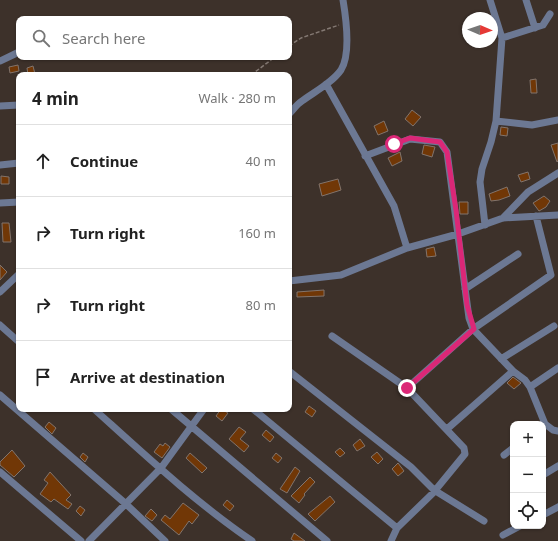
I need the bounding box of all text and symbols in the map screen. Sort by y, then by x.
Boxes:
north arrow [462,12,498,48]
search box [16,16,292,60]
icon: search [30,27,52,49]
text: Search here [62,28,145,48]
text: 4 min [32,87,79,110]
text: Walk · 280 m [198,89,276,107]
route start [385,135,403,153]
icon: ahead [32,150,54,172]
text: Continue [70,151,138,171]
text: 40 m [246,152,276,170]
icon: right [32,222,54,244]
text: Turn right [70,223,145,243]
text: 160 m [238,224,276,242]
icon: right [32,294,54,316]
text: Turn right [70,295,145,315]
text: 80 m [246,296,276,314]
icon: arrive [32,366,54,388]
text: Arrive at destination [70,367,225,387]
route end [398,379,416,397]
map controls [510,421,546,529]
button: + [510,421,546,457]
button: − [510,457,546,493]
button: locate [510,493,546,529]

